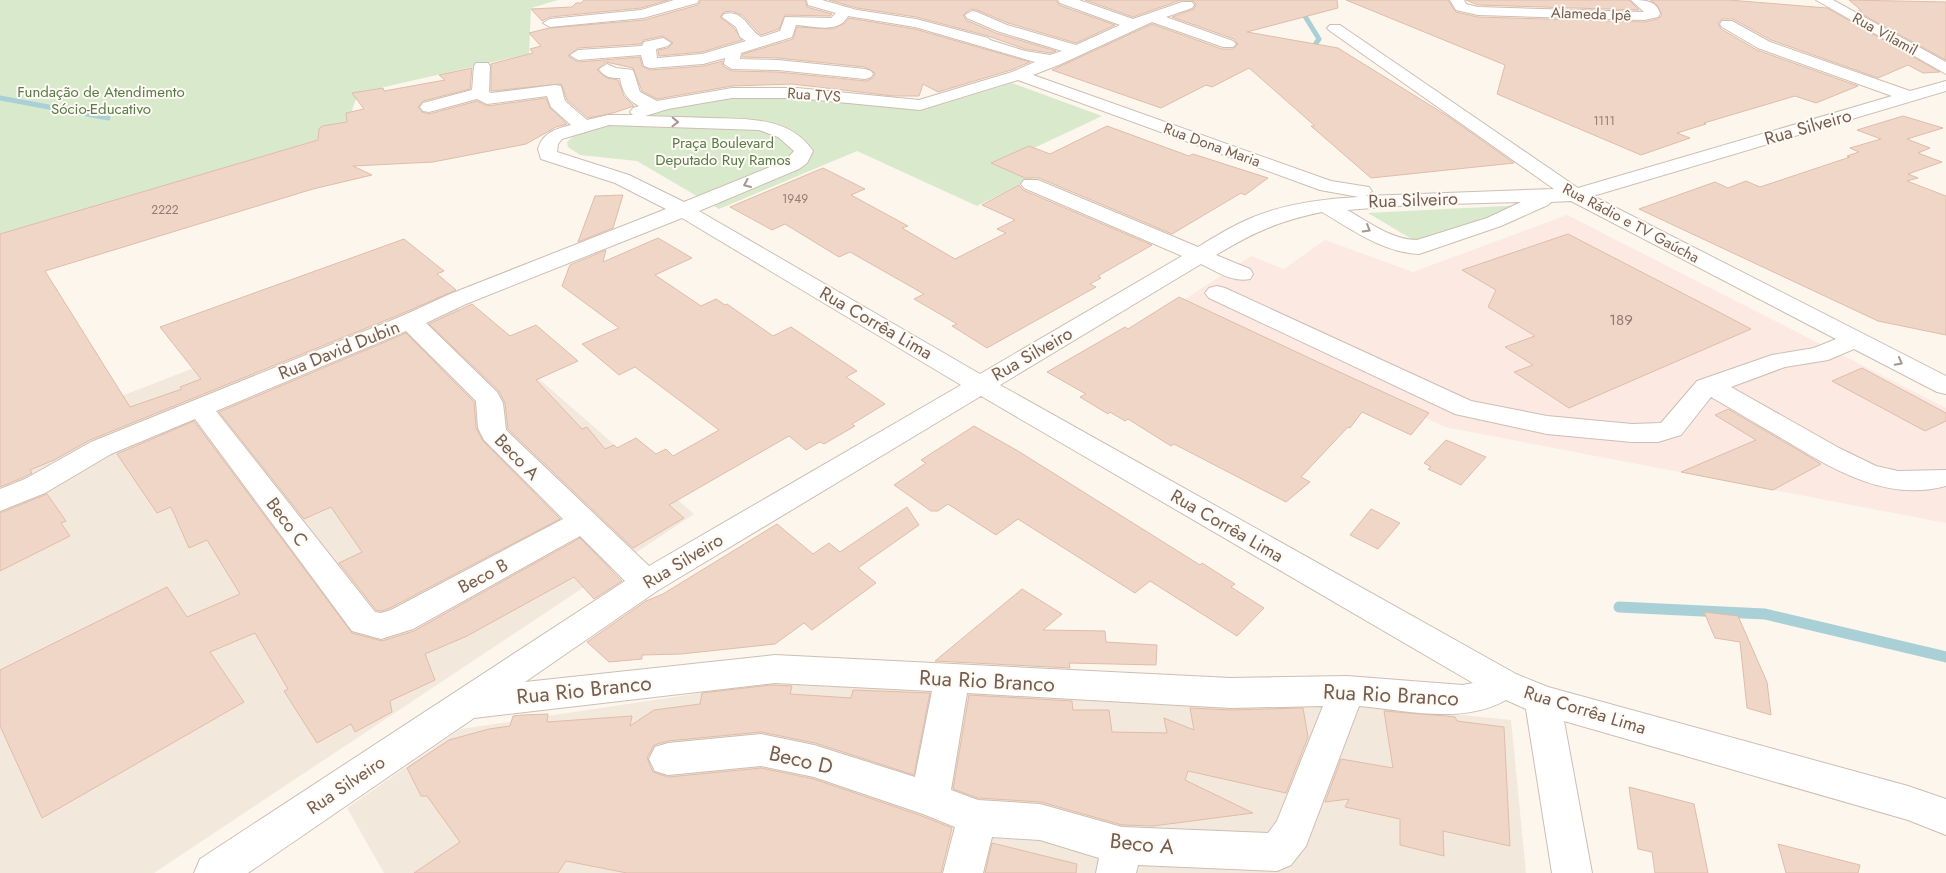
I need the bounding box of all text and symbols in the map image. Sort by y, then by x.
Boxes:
street label: Alameda Ipê [1551,2,1632,26]
street label: Rua Vilamil [1848,7,1922,61]
park label: Fundação de Atendimento Sócio-Educativo [17,81,185,120]
street label: Rua TVS [787,82,841,108]
street label: Rua Silveiro [1761,102,1855,152]
house number: 1111 [1593,112,1615,130]
one-way arrow [671,117,679,127]
street label: Rua Dona Maria [1160,117,1264,173]
park label: Praça Boulevard Deputado Ruy Ramos [655,132,791,171]
one-way arrow [743,177,752,188]
street label: Rua Rádio e TV Gaúcha [1559,178,1703,268]
street label: Rua Silveiro [1368,185,1458,215]
house number: 1949 [782,190,808,208]
house number: 2222 [151,201,179,219]
one-way arrow [1362,222,1371,232]
street label: Rua Corrêa Lima [815,280,937,366]
house number: 189 [1609,309,1633,331]
street label: Rua David Dubin [274,314,404,386]
street label: Rua Silveiro [987,320,1077,388]
one-way arrow [1894,356,1903,366]
street label: Beco A [489,428,546,486]
street label: Rua Corrêa Lima [1166,483,1288,569]
street label: Beco C [260,492,314,552]
street label: Rua Silveiro [638,527,728,595]
street label: Beco B [453,552,513,600]
street label: Rua Rio Branco [918,662,1056,700]
street label: Rua Rio Branco [515,668,653,712]
street label: Rua Rio Branco [1322,676,1460,714]
street label: Rua Corrêa Lima [1521,679,1649,741]
street label: Beco D [766,738,836,782]
street label: Rua Silveiro [302,749,391,821]
street label: Beco A [1109,826,1176,862]

